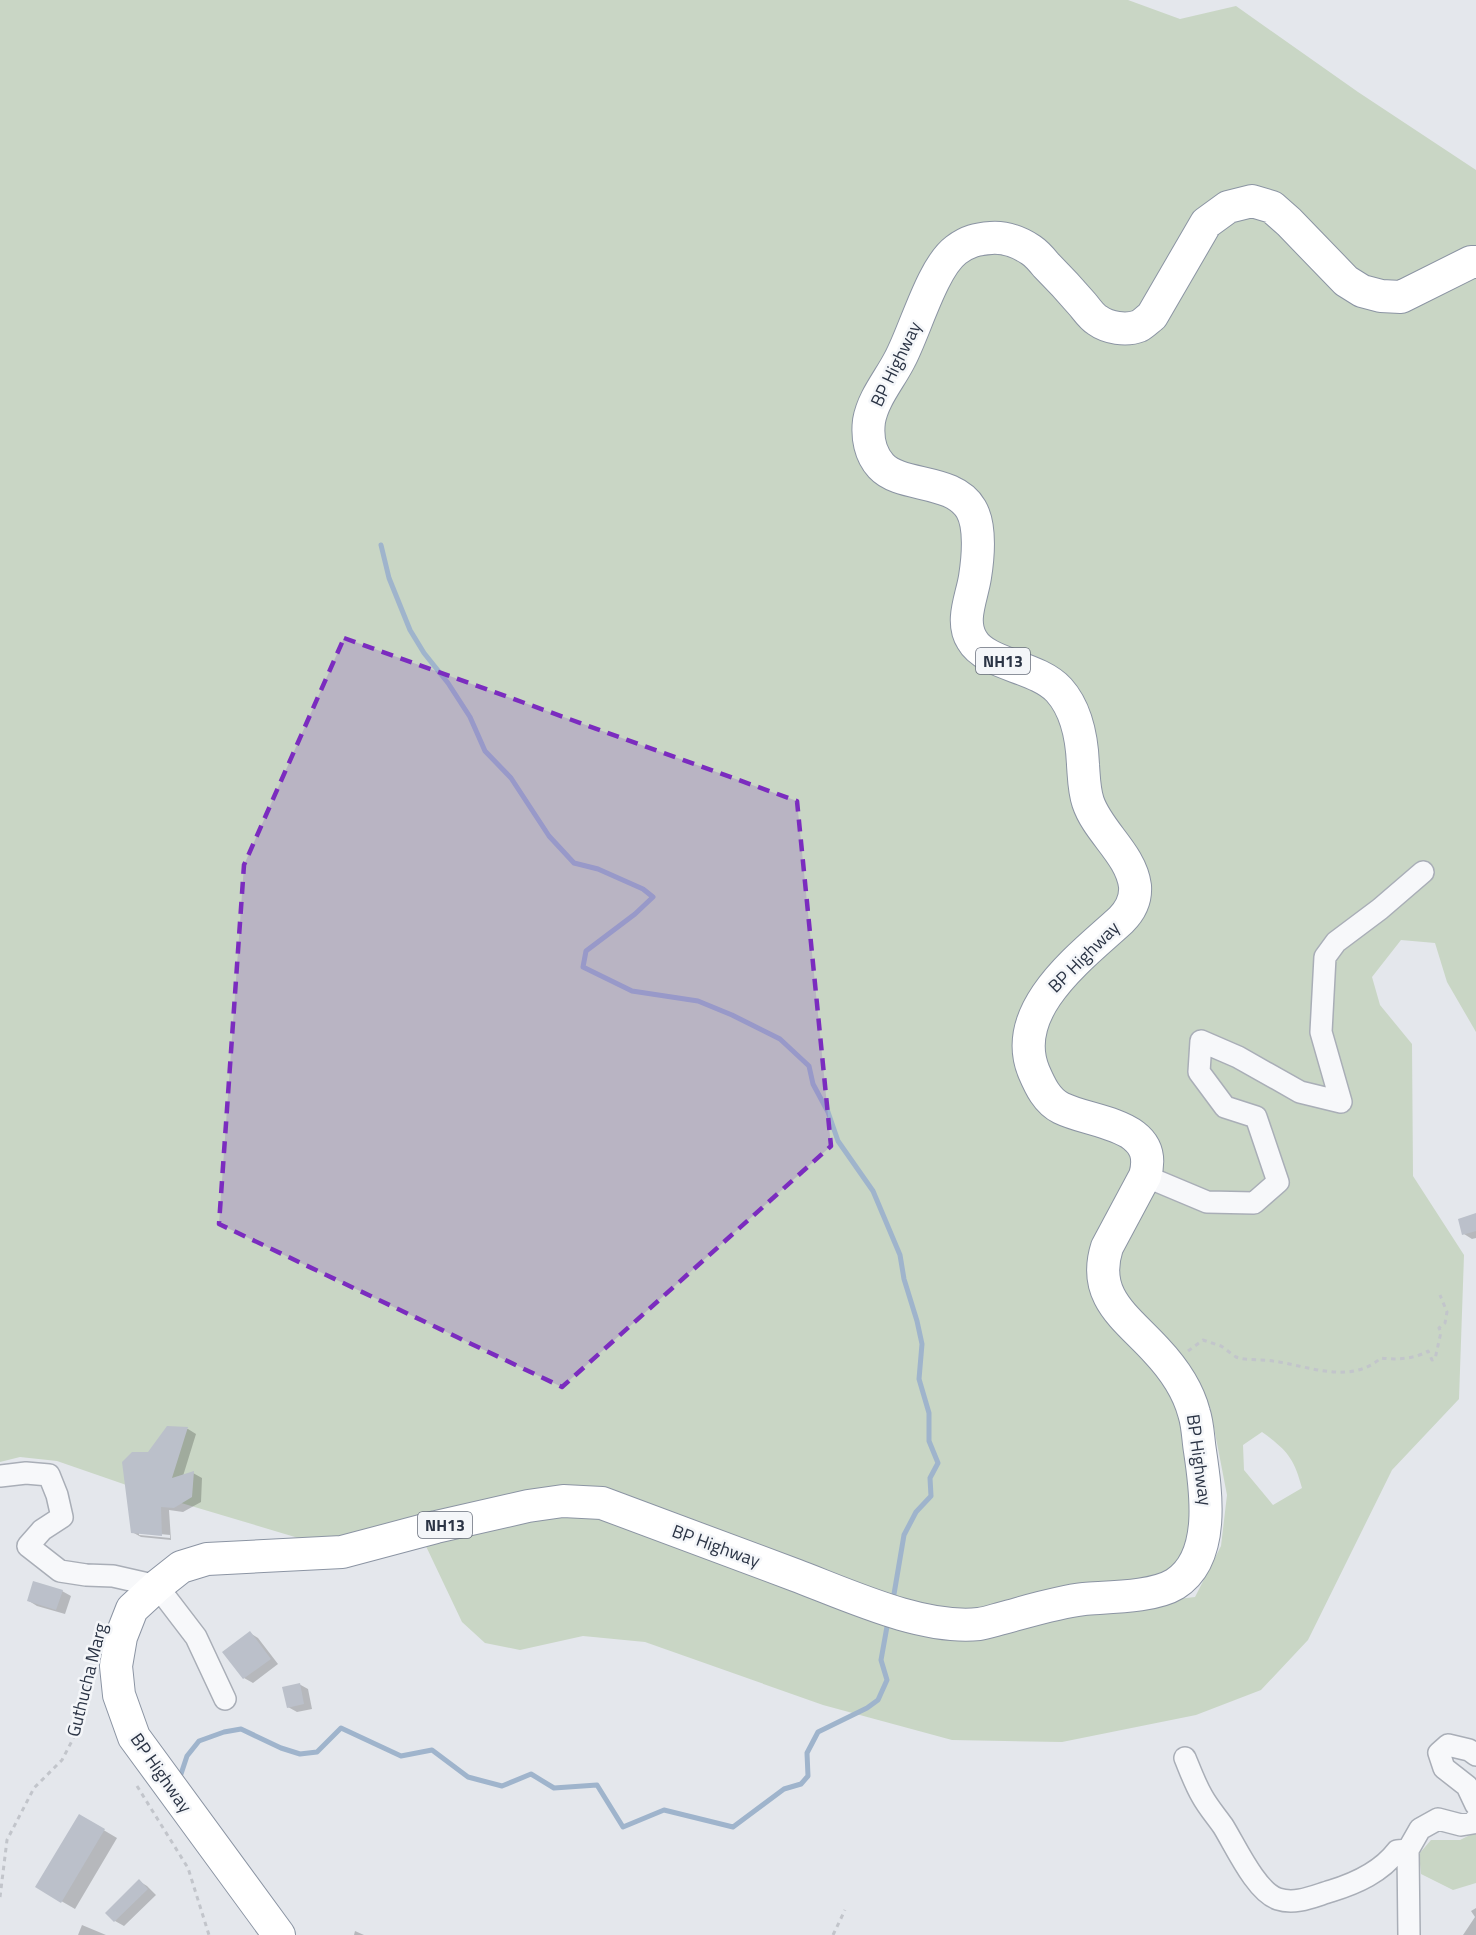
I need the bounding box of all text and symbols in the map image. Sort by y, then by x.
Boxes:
street label: BP Highway [863,316,928,411]
road number: NH13 [976,648,1030,674]
street label: BP Highway [1042,914,1126,999]
street label: BP Highway [1180,1413,1219,1508]
road number: NH13 [418,1512,472,1538]
street label: BP Highway [668,1517,764,1574]
street label: Guthucha Marg [59,1620,114,1740]
street label: BP Highway [124,1727,199,1818]

